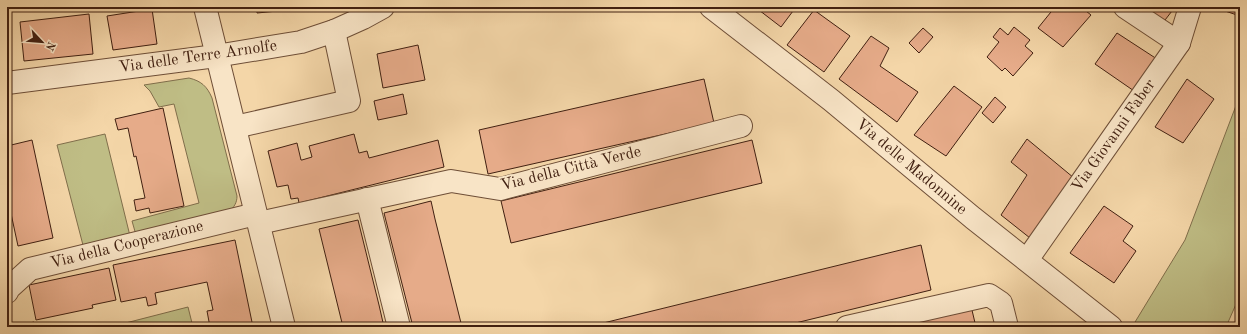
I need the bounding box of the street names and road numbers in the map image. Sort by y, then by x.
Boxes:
street label: Via delle Terre Arnolfe [118,38,278,76]
street label: Via Giovanni Faber [1069,76,1159,195]
street label: Via delle Madonnine [852,116,970,218]
street label: Via della Città Verde [499,144,643,194]
street label: Via della Cooperazione [49,218,205,272]

